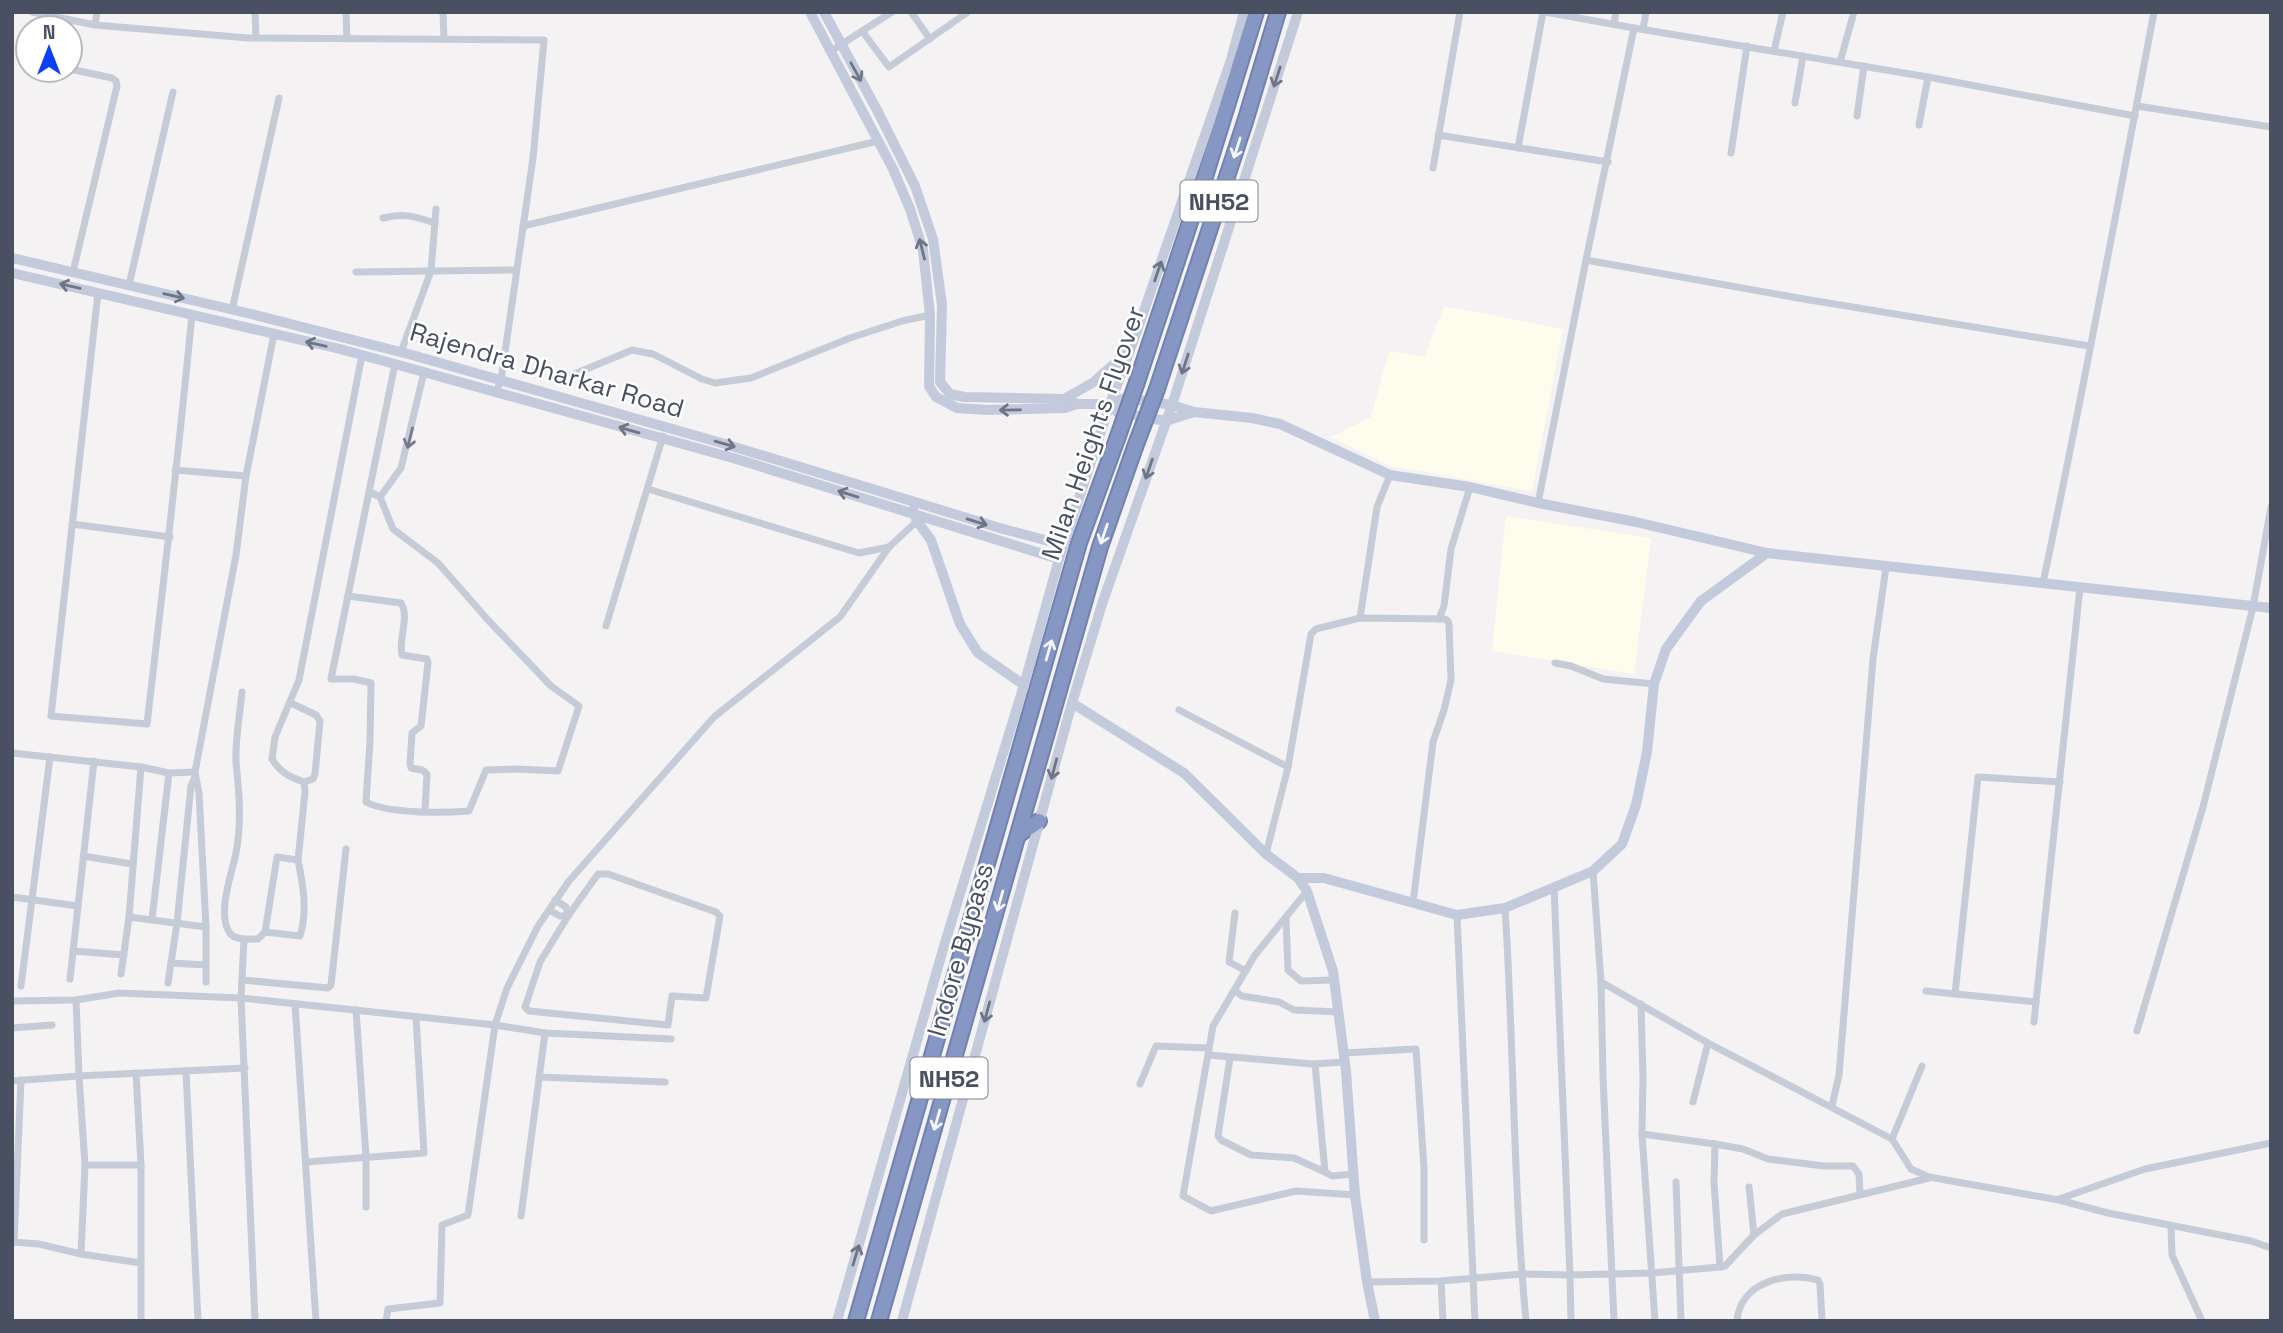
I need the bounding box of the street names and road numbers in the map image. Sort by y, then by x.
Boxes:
road number: NH52 [1180,181,1258,222]
street label: Milan Heights Flyover [1033,301,1153,565]
street label: Rajendra Dharkar Road [406,315,688,425]
street label: Indore Bypass [919,859,1001,1041]
road number: NH52 [911,1058,988,1098]

